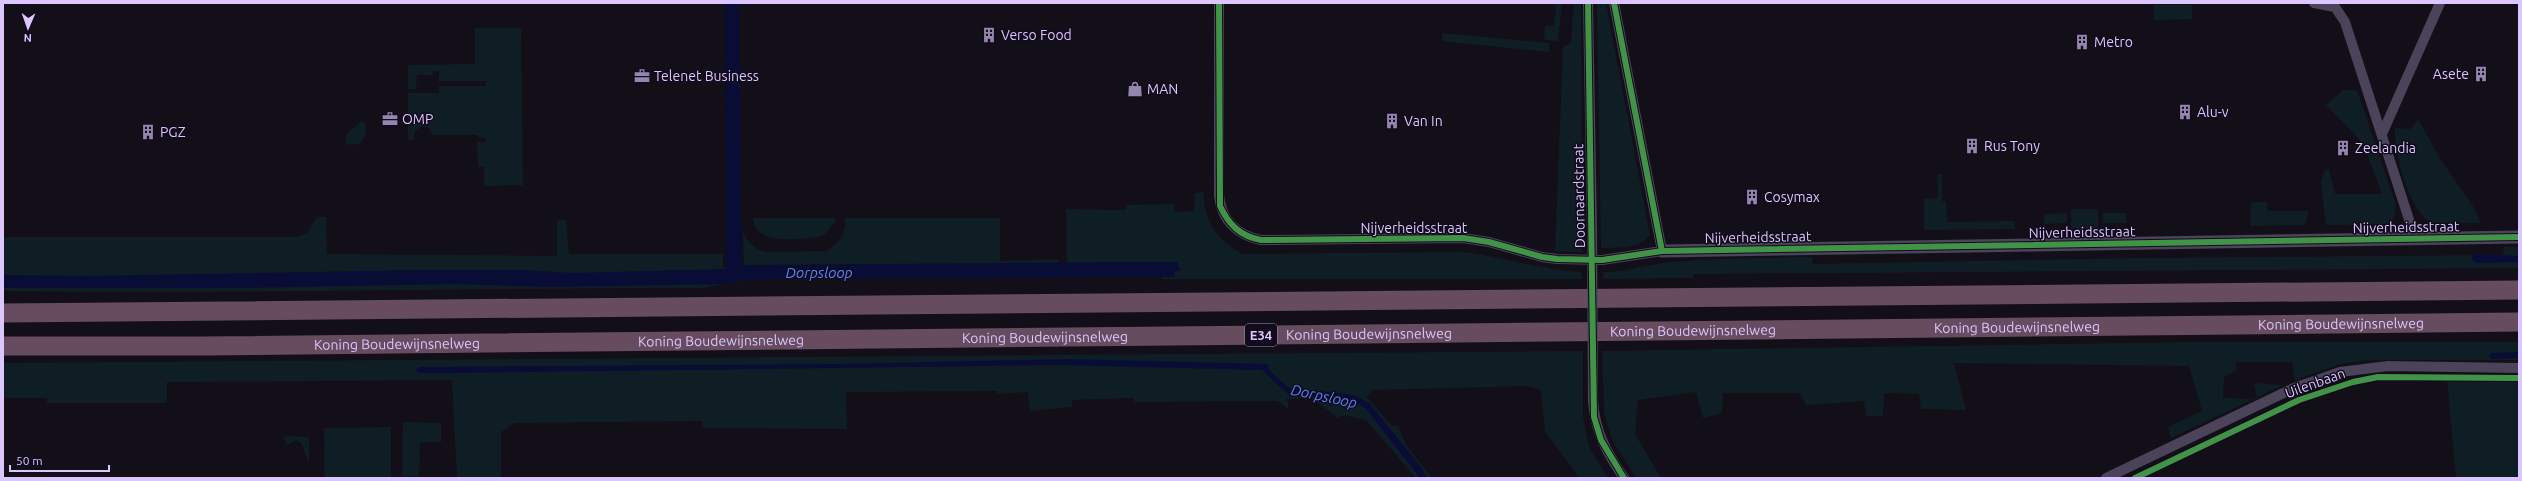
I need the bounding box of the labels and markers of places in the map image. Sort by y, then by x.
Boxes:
building icon: Verso Food [980,26,998,44]
place label: Verso Food [1001,27,1072,43]
building icon: Metro [2073,33,2091,51]
place label: Metro [2094,34,2133,50]
building icon: Asete [2472,65,2490,83]
place label: Asete [2433,66,2469,82]
office icon: Telenet Business [633,67,651,85]
place label: Telenet Business [654,68,759,84]
shop icon: MAN [1126,80,1144,98]
place label: MAN [1147,81,1178,97]
building icon: Alu-v [2176,103,2194,121]
place label: Alu-v [2197,104,2229,120]
office icon: OMP [381,110,399,128]
place label: OMP [402,111,433,127]
building icon: Van In [1383,112,1401,130]
place label: Van In [1404,113,1443,129]
building icon: PGZ [139,123,157,141]
place label: PGZ [160,124,186,140]
building icon: Rus Tony [1963,137,1981,155]
place label: Rus Tony [1984,138,2040,154]
building icon: Zeelandia [2334,139,2352,157]
place label: Zeelandia [2355,140,2416,156]
building icon: Cosymax [1743,188,1761,206]
place label: Cosymax [1764,189,1820,205]

